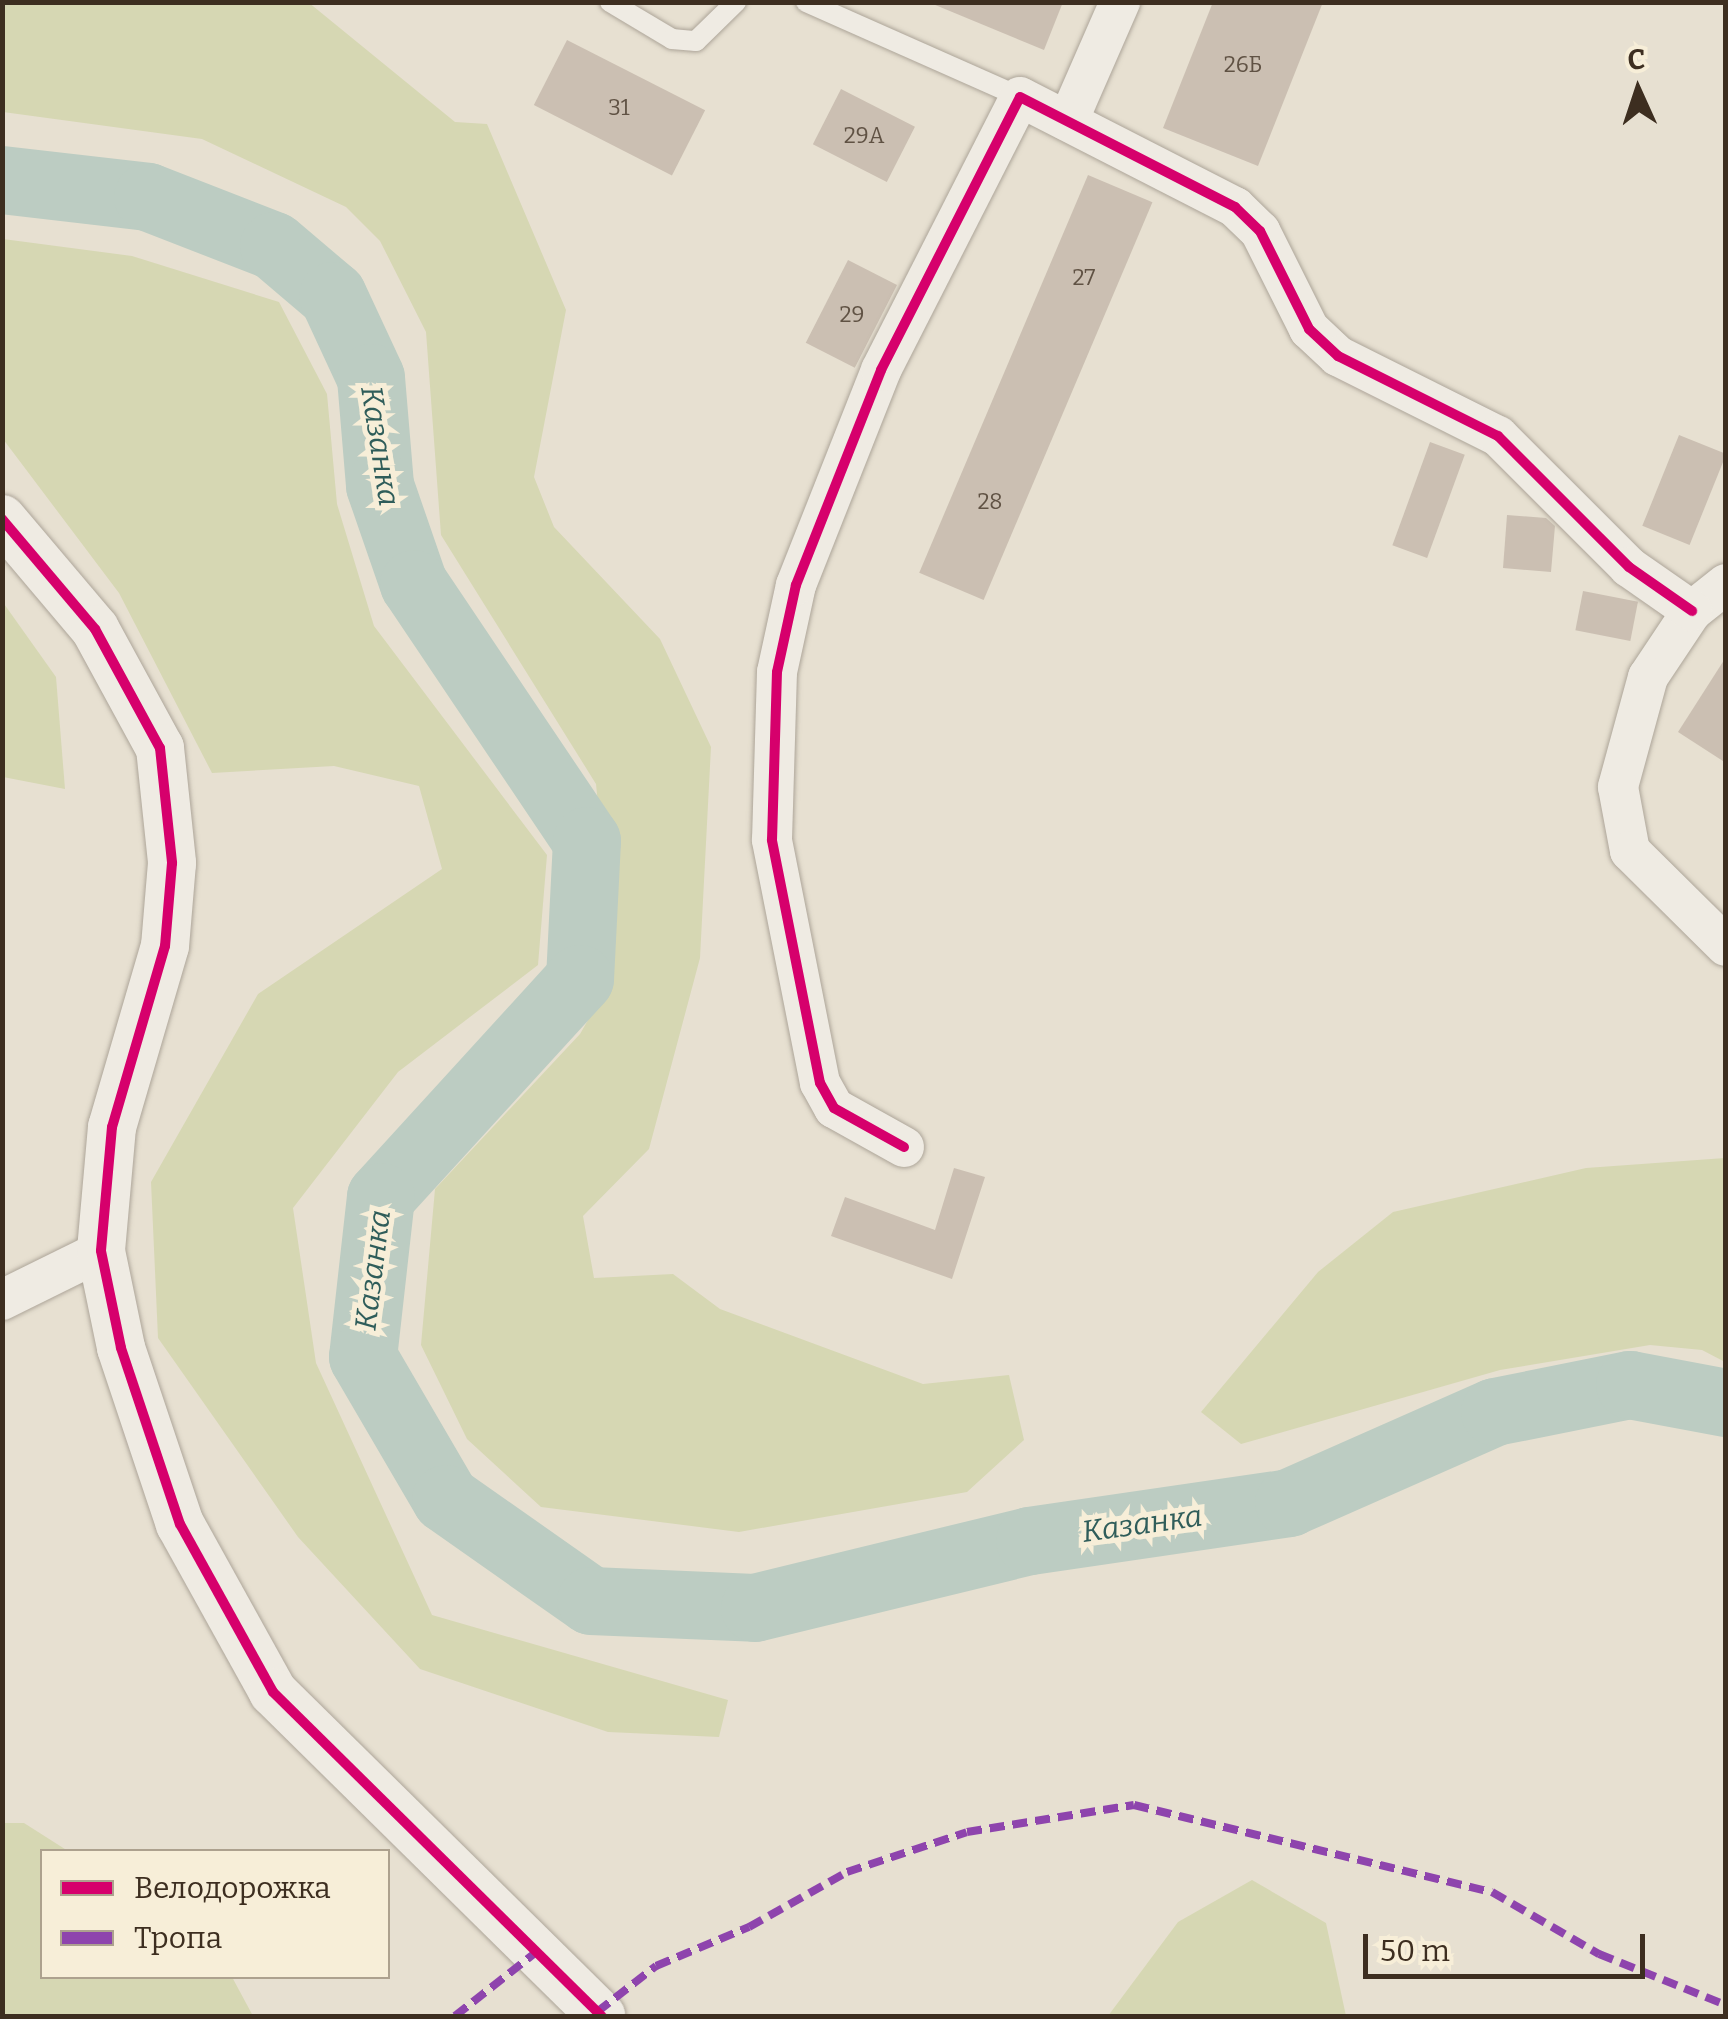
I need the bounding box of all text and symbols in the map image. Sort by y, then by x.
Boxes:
north arrow [1588,40,1688,140]
text: С [1627,43,1646,76]
house number: 26Б [1224,52,1262,78]
house number: 31 [608,95,630,121]
house number: 29А [844,123,884,149]
house number: 27 [1073,265,1095,291]
house number: 29 [840,302,864,328]
water label: Казанка [353,383,407,509]
house number: 28 [977,489,1003,515]
water label: Казанка [348,1208,398,1332]
water label: Казанка [1080,1498,1204,1550]
legend [40,1849,390,1979]
text: Велодорожка [134,1870,331,1906]
scale bar [1368,1914,1650,1976]
text: Тропа [134,1920,222,1956]
text: 50 m [1380,1933,1450,1969]

